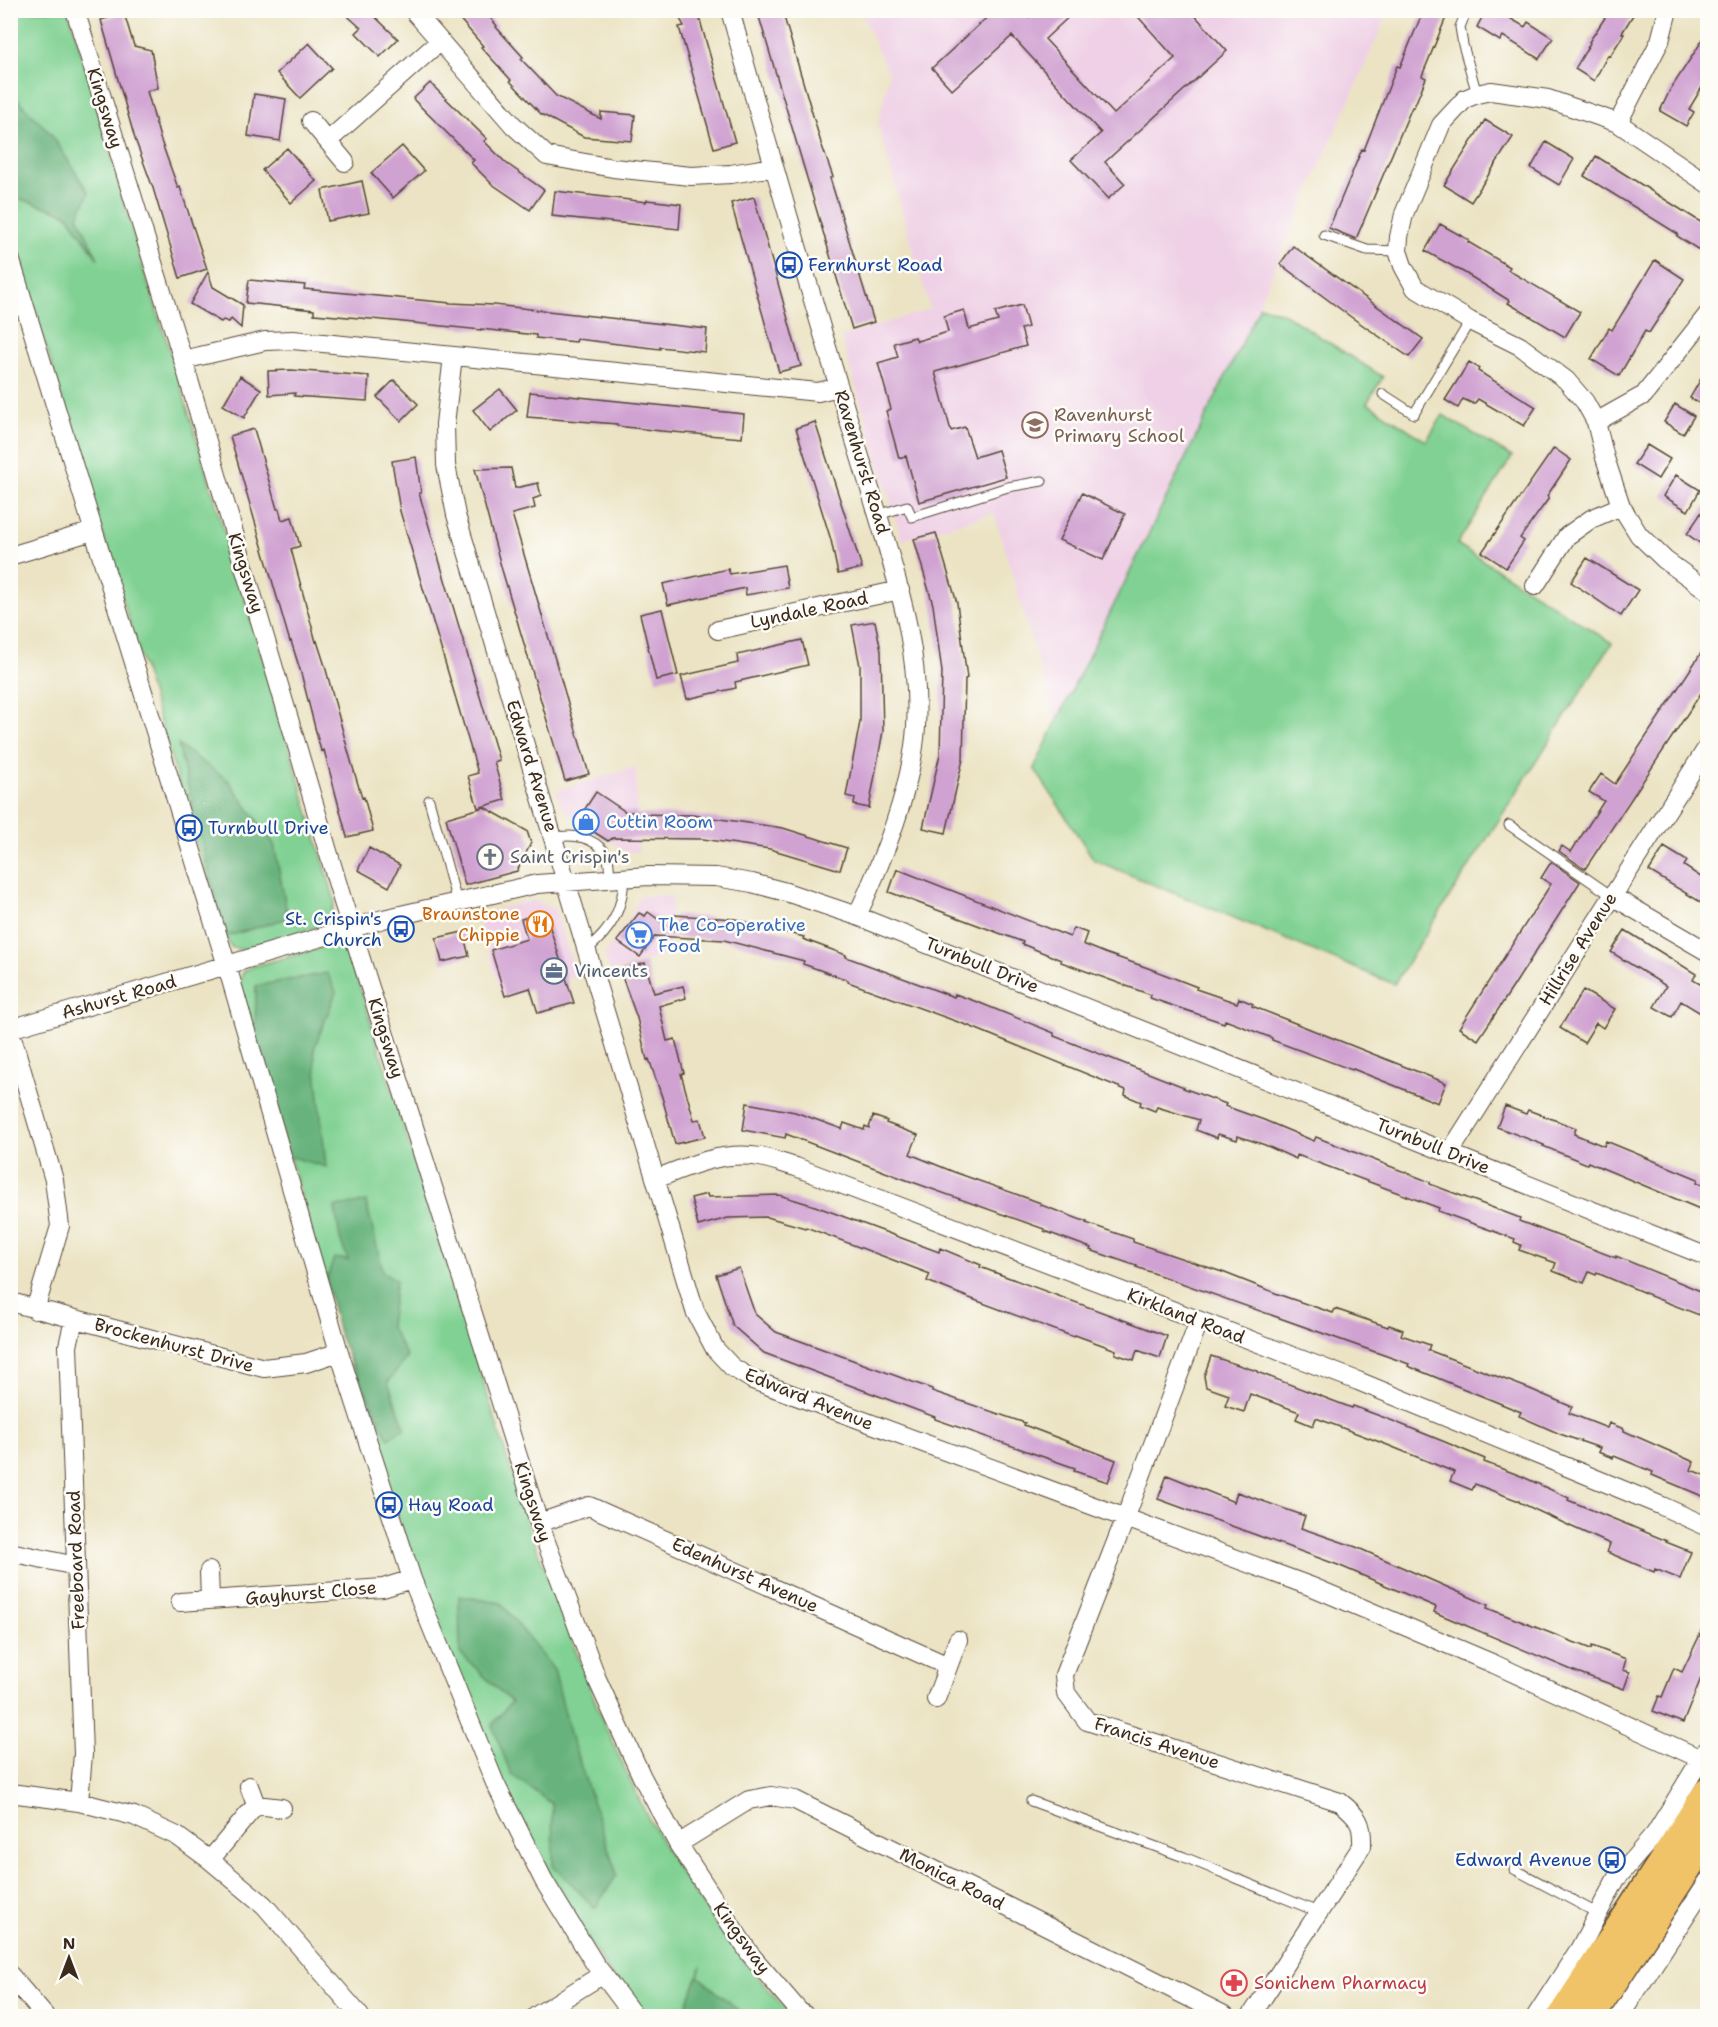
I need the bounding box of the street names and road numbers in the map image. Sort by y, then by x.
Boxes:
street label: Kingsway [81,65,129,151]
street label: Ravenhurst Road [829,387,895,537]
street label: Kingsway [222,530,270,616]
street label: Lyndale Road [748,586,870,634]
street label: Edward Avenue [501,697,563,835]
street label: Hillrise Avenue [1534,888,1622,1010]
street label: Turnbull Drive [922,931,1042,999]
street label: Ashurst Road [59,969,179,1025]
street label: Kingsway [362,995,410,1081]
street label: Turnbull Drive [1373,1112,1493,1180]
street label: Kirkland Road [1124,1283,1248,1349]
street label: Brockenhurst Drive [92,1312,256,1378]
street label: Edward Avenue [741,1362,877,1436]
street label: Kingsway [509,1459,557,1545]
street label: Freeboard Road [62,1490,90,1630]
street label: Edenhurst Avenue [668,1532,822,1618]
street label: Gayhurst Close [244,1575,378,1611]
street label: Francis Avenue [1091,1711,1223,1775]
street label: Monica Road [895,1842,1009,1916]
street label: Kingsway [708,1897,776,1979]

